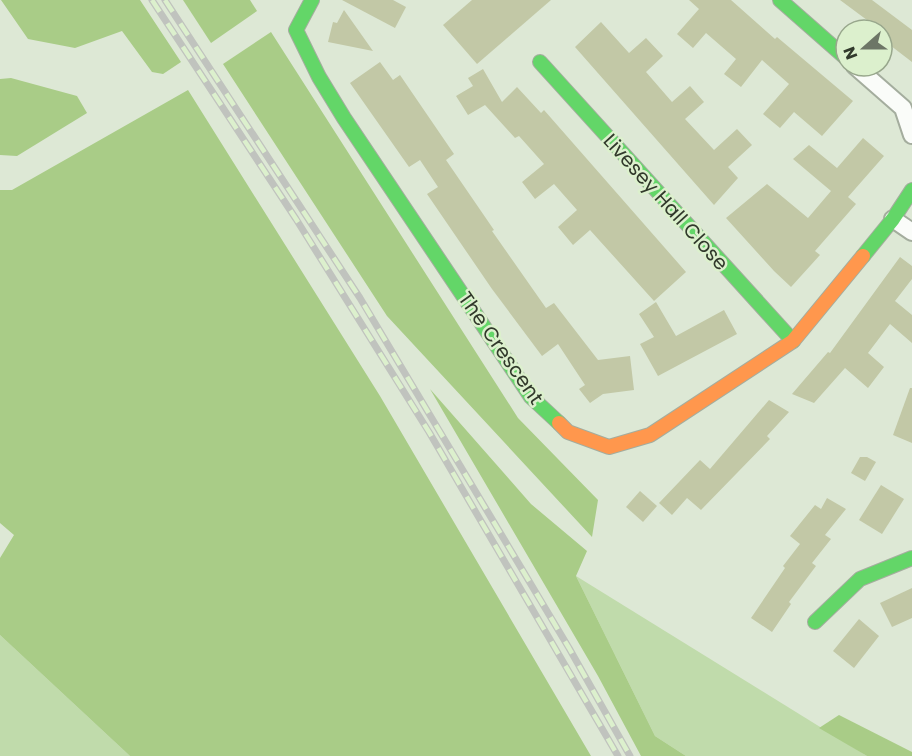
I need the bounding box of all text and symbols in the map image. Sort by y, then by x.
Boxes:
north arrow [834,18,894,78]
text: N [838,43,863,63]
street label: Livesey Hall Close [597,128,735,276]
street label: The Crescent [452,286,550,410]

